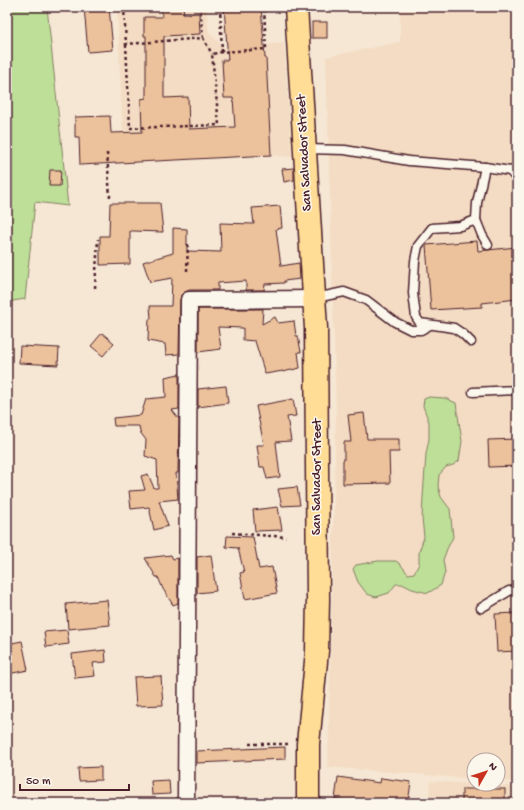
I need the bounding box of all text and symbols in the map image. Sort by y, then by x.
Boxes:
street label: San Salvador Street [293,93,317,212]
street label: San Salvador Street [309,417,326,535]
north arrow [466,752,506,792]
text: N [485,760,499,774]
scale bar [20,766,129,792]
text: 50 m [26,775,51,789]

